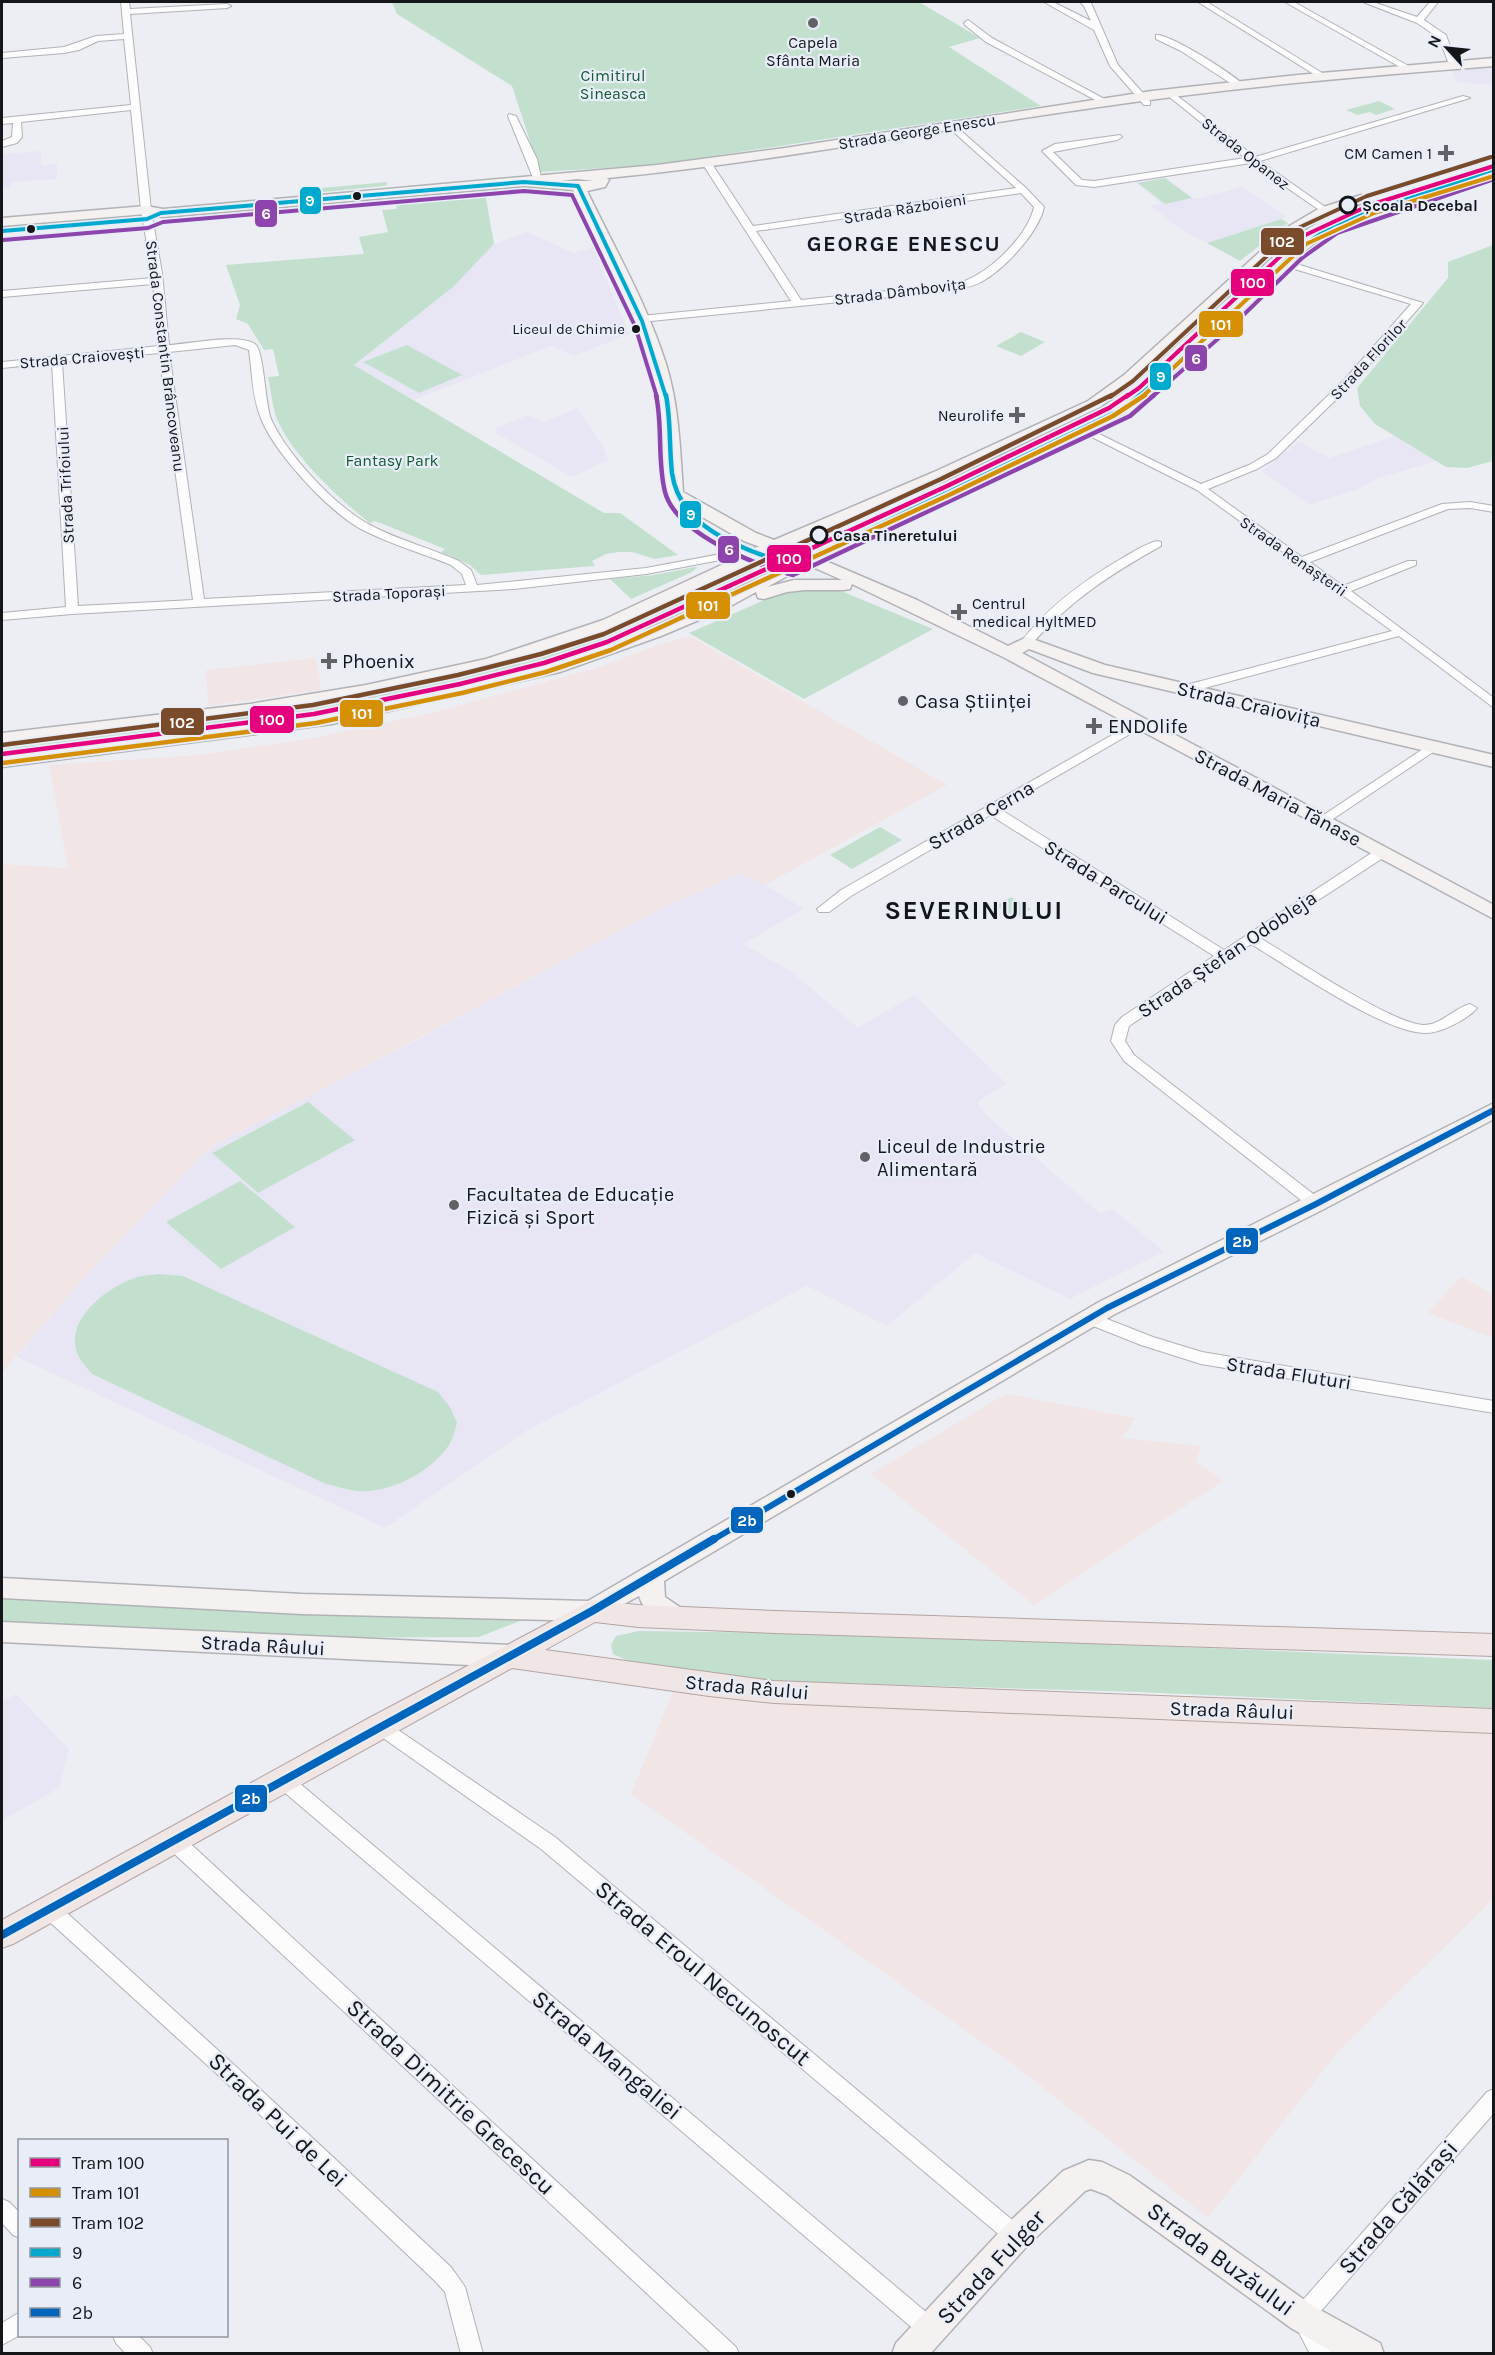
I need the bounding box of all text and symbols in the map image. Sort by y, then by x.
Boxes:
marker: Capela Sfânta Maria [806,16,820,30]
north arrow [1417,18,1477,78]
text: N [1423,32,1445,51]
place label: Capela Sfânta Maria [766,33,860,70]
park label: Cimitirul Sineasca [580,66,646,103]
street label: Strada George Enescu [837,110,997,153]
street label: Strada Opanez [1198,113,1293,194]
place label: CM Camen 1 [1344,144,1432,163]
marker: CM Camen 1 [1437,144,1455,162]
line badge: 9 [299,186,322,215]
street label: Strada Războieni [842,189,968,228]
unlabelled marker [351,190,363,202]
text: 9 [305,191,315,210]
marker: Școala Decebal [1339,196,1357,214]
place label: Școala Decebal [1362,196,1478,215]
line badge: 6 [254,199,278,228]
text: 6 [261,204,271,223]
unlabelled marker [25,223,37,235]
line badge: 102 [1260,227,1305,256]
district label: GEORGE ENESCU [807,231,1001,257]
text: 102 [1269,232,1295,251]
street label: Strada Constantin Brâncoveanu [142,239,189,473]
line badge: 100 [1230,268,1275,297]
text: 100 [1240,273,1266,292]
street label: Strada Dâmbovița [833,274,967,309]
line badge: 101 [1198,310,1244,338]
text: 101 [1210,315,1232,334]
street label: Strada Florilor [1326,315,1411,404]
place label: Liceul de Chimie [512,320,625,338]
marker: Liceul de Chimie [630,323,642,335]
street label: Strada Craiovești [19,343,145,372]
line badge: 6 [1184,344,1208,372]
text: 6 [1191,349,1201,368]
line badge: 9 [1149,362,1172,391]
text: 9 [1156,367,1166,386]
place label: Neurolife [938,406,1004,425]
marker: Neurolife [1008,406,1026,424]
street label: Strada Trifoiului [53,426,78,544]
park label: Fantasy Park [345,451,439,470]
line badge: 9 [679,500,702,529]
text: 9 [686,505,696,524]
street label: Strada Renașterii [1236,512,1351,601]
marker: Casa Tineretului [810,526,828,544]
place label: Casa Tineretului [833,526,958,545]
line badge: 6 [717,535,740,564]
text: 6 [724,540,734,559]
line badge: 100 [766,544,812,573]
text: 100 [776,549,802,568]
street label: Strada Toporași [332,581,446,606]
line badge: 101 [685,591,731,620]
place label: Centrul medical HyltMED [972,594,1097,631]
text: 101 [697,596,719,615]
marker: Centrul medical HyltMED [950,603,968,621]
place label: Phoenix [342,650,415,673]
marker: Phoenix [320,652,338,670]
street label: Strada Craiovița [1174,677,1323,732]
place label: Casa Științei [915,690,1032,713]
marker: Casa Științei [896,694,910,708]
line badge: 101 [339,699,384,728]
text: 101 [351,704,373,723]
line badge: 100 [249,705,295,734]
line badge: 102 [160,707,205,736]
text: 100 [259,710,285,729]
text: 102 [169,713,195,732]
place label: ENDOlife [1108,715,1188,738]
marker: ENDOlife [1085,717,1103,735]
street label: Strada Maria Tănase [1190,744,1365,851]
street label: Strada Cerna [924,776,1038,855]
street label: Strada Parcului [1040,835,1172,930]
street label: Strada Ștefan Odobleja [1134,886,1321,1023]
district label: SEVERINULUI [884,895,1064,926]
place label: Liceul de Industrie Alimentară [877,1135,1045,1181]
marker: Liceul de Industrie Alimentară [858,1150,872,1164]
place label: Facultatea de Educație Fizică și Sport [466,1183,674,1229]
marker: Facultatea de Educație Fizică și Sport [447,1198,461,1212]
line badge: 2b [1225,1227,1259,1255]
text: 2b [1232,1232,1252,1251]
street label: Strada Fluturi [1225,1352,1353,1395]
unlabelled marker [785,1488,797,1500]
line badge: 2b [730,1506,764,1534]
text: 2b [737,1511,757,1530]
street label: Strada Râului [200,1631,326,1660]
street label: Strada Râului [684,1671,810,1704]
street label: Strada Râului [1169,1697,1295,1724]
line badge: 2b [234,1784,268,1813]
text: 2b [241,1789,261,1808]
street label: Strada Eroul Necunoscut [590,1875,816,2071]
street label: Strada Mangaliei [526,1984,688,2126]
street label: Strada Dimitrie Grecescu [341,1993,561,2201]
street label: Strada Pui de Lei [203,2047,353,2193]
street label: Strada Călărași [1332,2134,1464,2280]
legend [18,2139,228,2337]
text: Tram 100 [72,2152,145,2174]
text: Tram 101 [72,2182,140,2204]
street label: Strada Buzăului [1142,2196,1300,2322]
street label: Strada Fulger [931,2204,1051,2330]
text: Tram 102 [72,2212,144,2234]
text: 9 [72,2242,82,2264]
text: 6 [72,2272,82,2294]
text: 2b [72,2302,93,2324]

